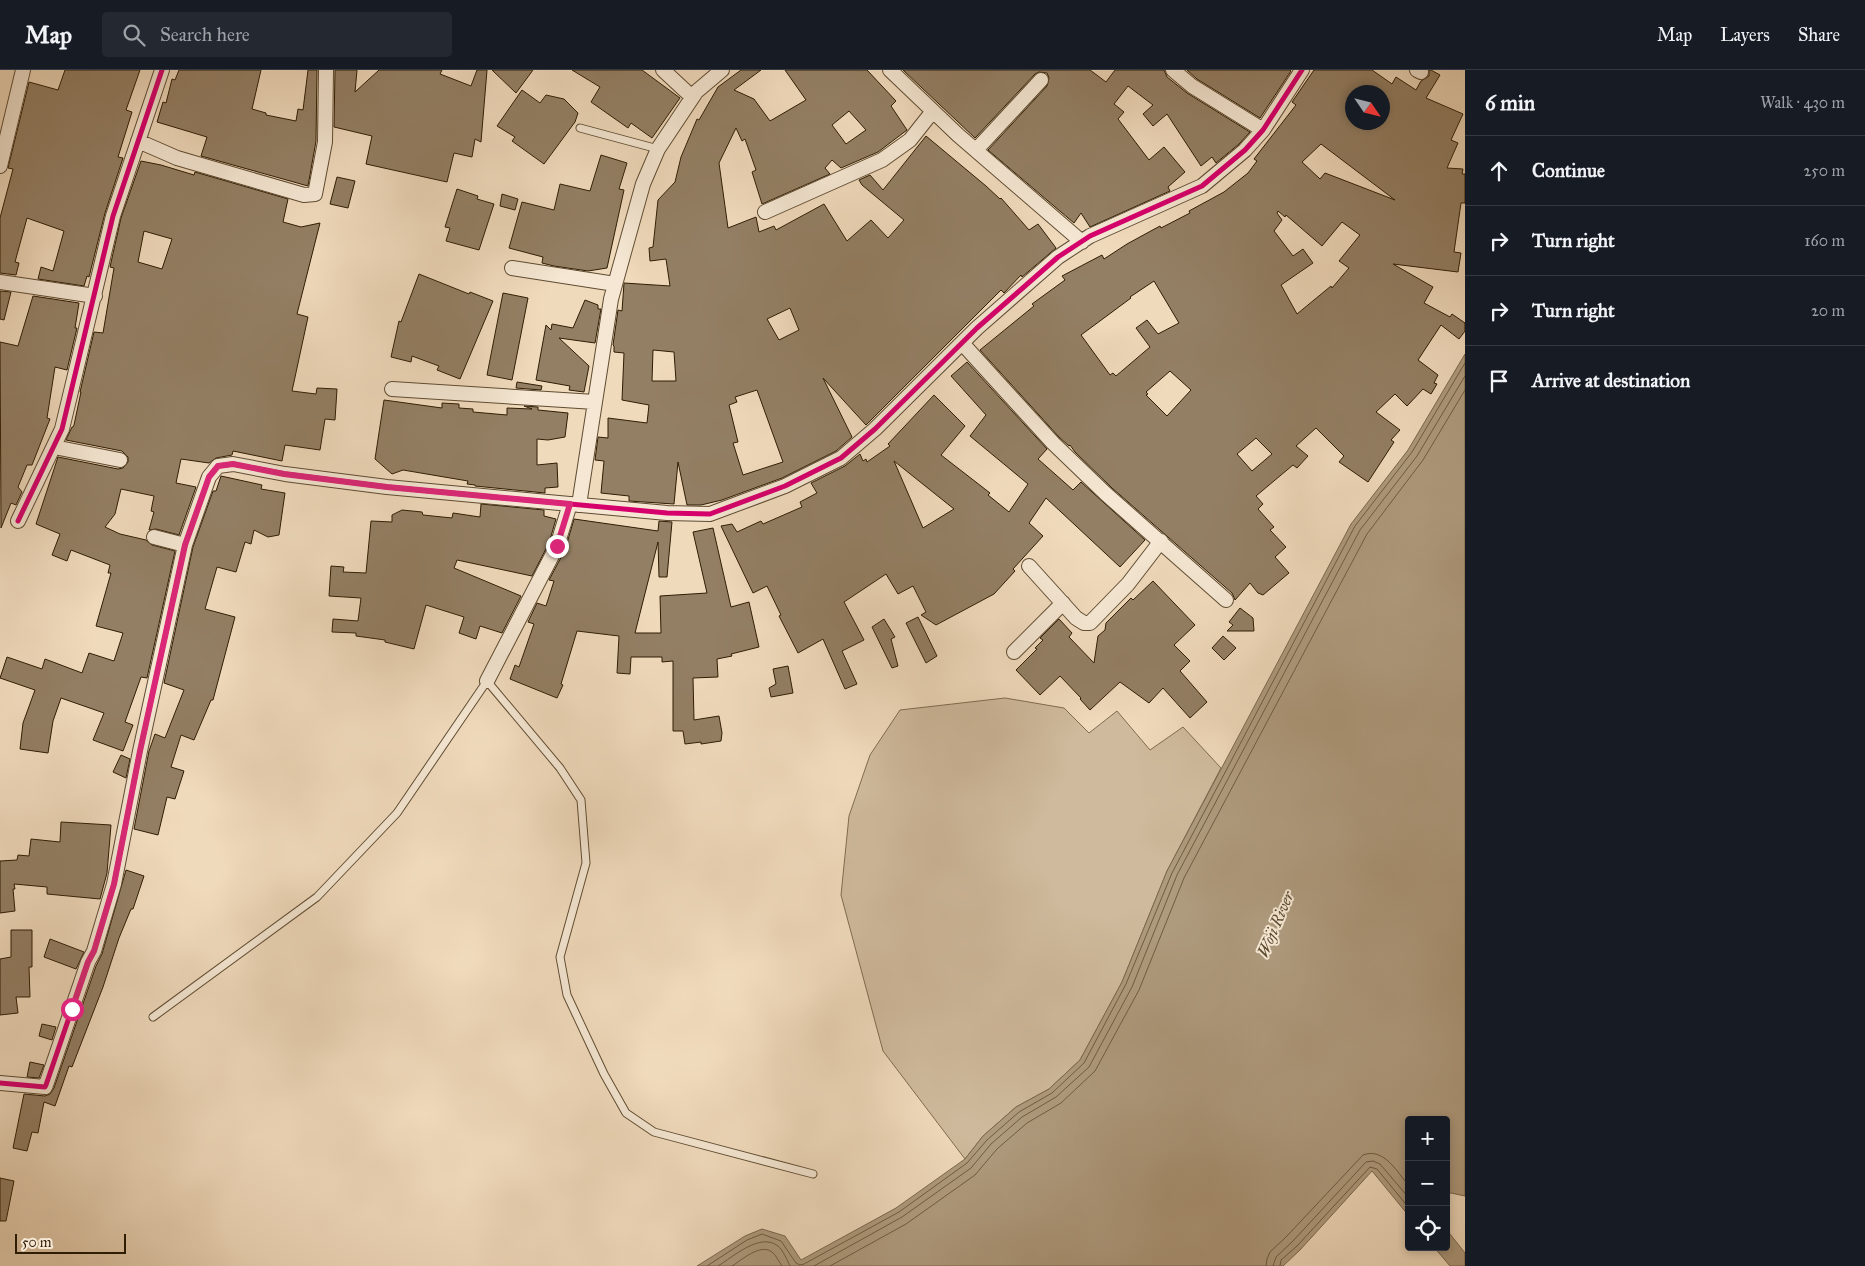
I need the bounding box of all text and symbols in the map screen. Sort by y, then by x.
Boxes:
search box [102,12,452,57]
text: Map [25,20,72,50]
icon: search [120,21,148,49]
text: Search here [160,23,250,46]
text: Map [1657,24,1692,46]
text: Layers [1720,24,1770,46]
text: Share [1798,24,1840,46]
north arrow [1345,85,1390,130]
text: 6 min [1485,90,1535,116]
text: Walk · 430 m [1760,93,1845,112]
icon: ahead [1485,157,1513,185]
text: Continue [1532,159,1605,182]
text: 250 m [1804,161,1845,180]
icon: right [1485,227,1513,255]
text: Turn right [1532,229,1615,252]
text: 160 m [1804,231,1845,250]
icon: right [1485,297,1513,325]
text: Turn right [1532,299,1615,322]
text: 20 m [1811,301,1845,320]
icon: arrive [1485,367,1513,395]
text: Arrive at destination [1532,369,1690,392]
route end [546,535,569,558]
water label: Woji River [1253,887,1299,960]
route start [61,998,84,1021]
map controls [1405,1116,1450,1251]
button: + [1405,1116,1450,1161]
button: − [1405,1161,1450,1206]
button: locate [1405,1206,1450,1251]
scale bar [15,1231,126,1254]
text: 50 m [22,1234,51,1251]

